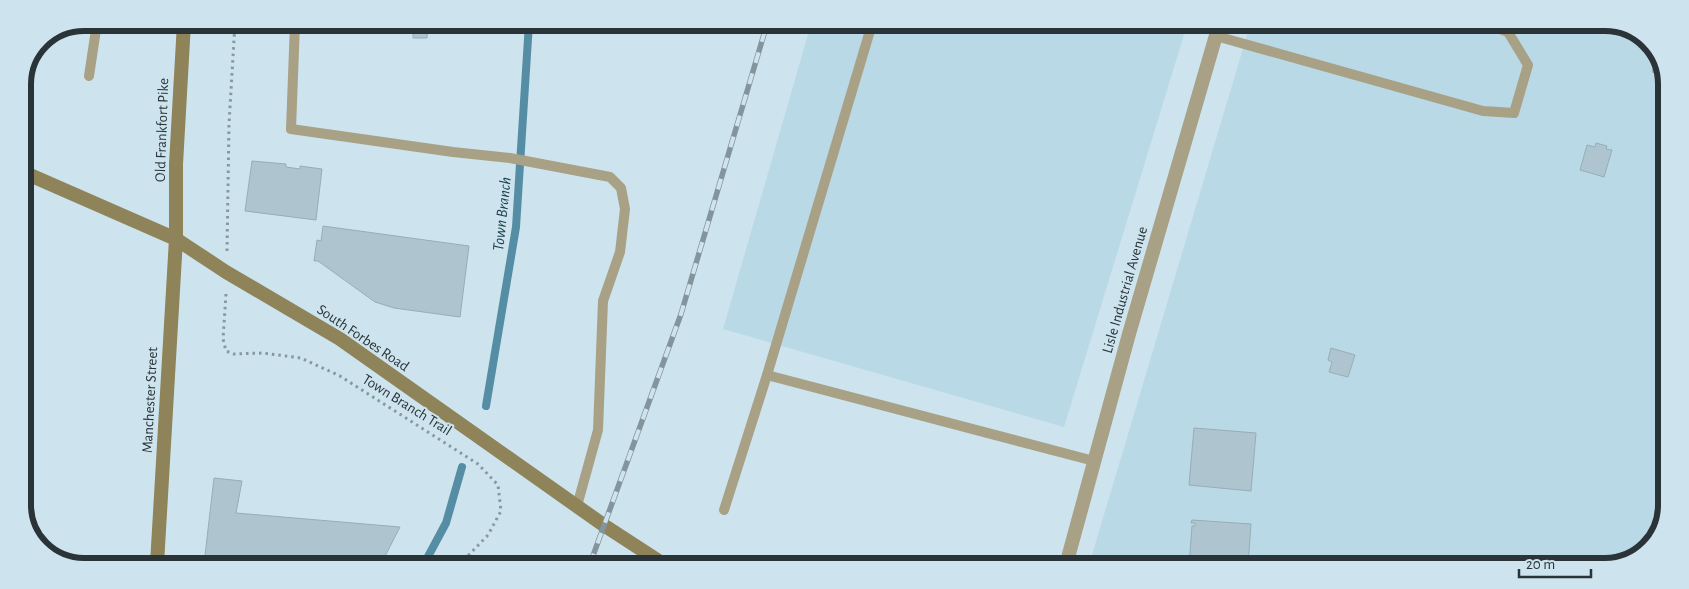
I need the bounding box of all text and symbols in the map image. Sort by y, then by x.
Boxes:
street label: Old Frankfort Pike [153,78,171,182]
water label: Town Branch [490,176,514,252]
street label: Lisle Industrial Avenue [1100,225,1150,355]
street label: South Forbes Road [314,302,412,374]
street label: Manchester Street [140,346,160,454]
street label: Town Branch Trail [360,372,454,438]
scale bar [1519,546,1592,578]
text: 20 m [1526,557,1555,572]

